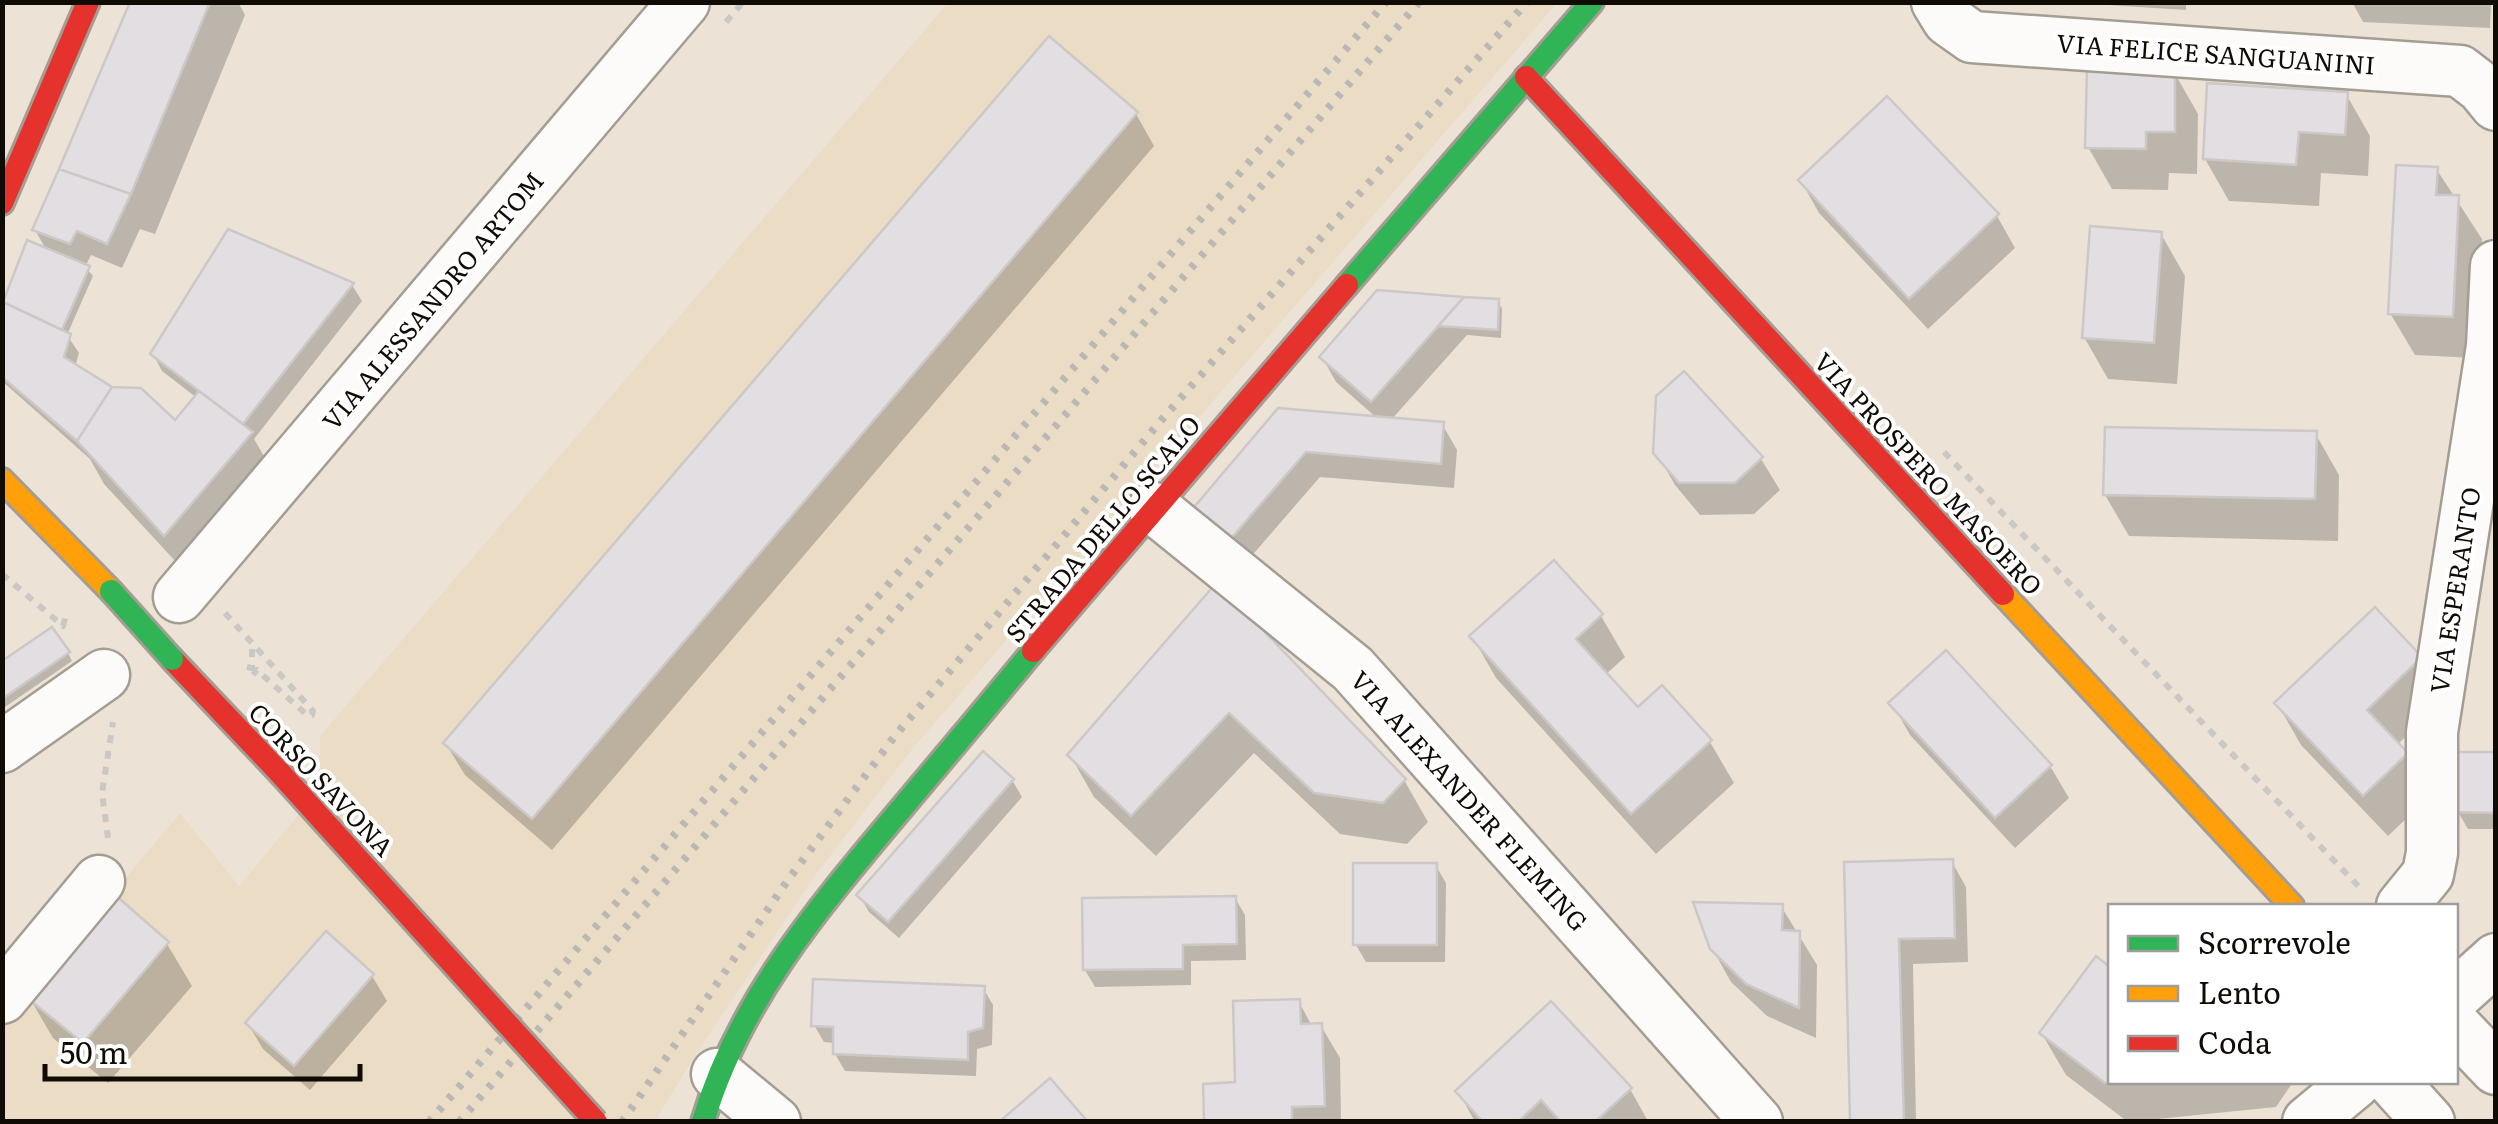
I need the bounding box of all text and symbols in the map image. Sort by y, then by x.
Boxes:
street label: VIA FELICE SANGUANINI [2056,23,2376,83]
street label: VIA ALESSANDRO ARTOM [313,163,551,437]
street label: VIA PROSPERO MASOERO [1806,343,2052,603]
street label: STRADA DELLO SCALO [996,407,1208,649]
street label: VIA ESPERANTO [2419,484,2489,696]
street label: VIA ALEXANDER FLEMING [1343,662,1597,938]
street label: CORSO SAVONA [241,694,403,864]
legend [2108,904,2458,1084]
text: Scorrevole [2198,919,2351,963]
text: Lento [2198,969,2281,1013]
scale bar [45,1019,360,1081]
text: Coda [2198,1019,2272,1063]
text: 50 m [60,1029,128,1073]

